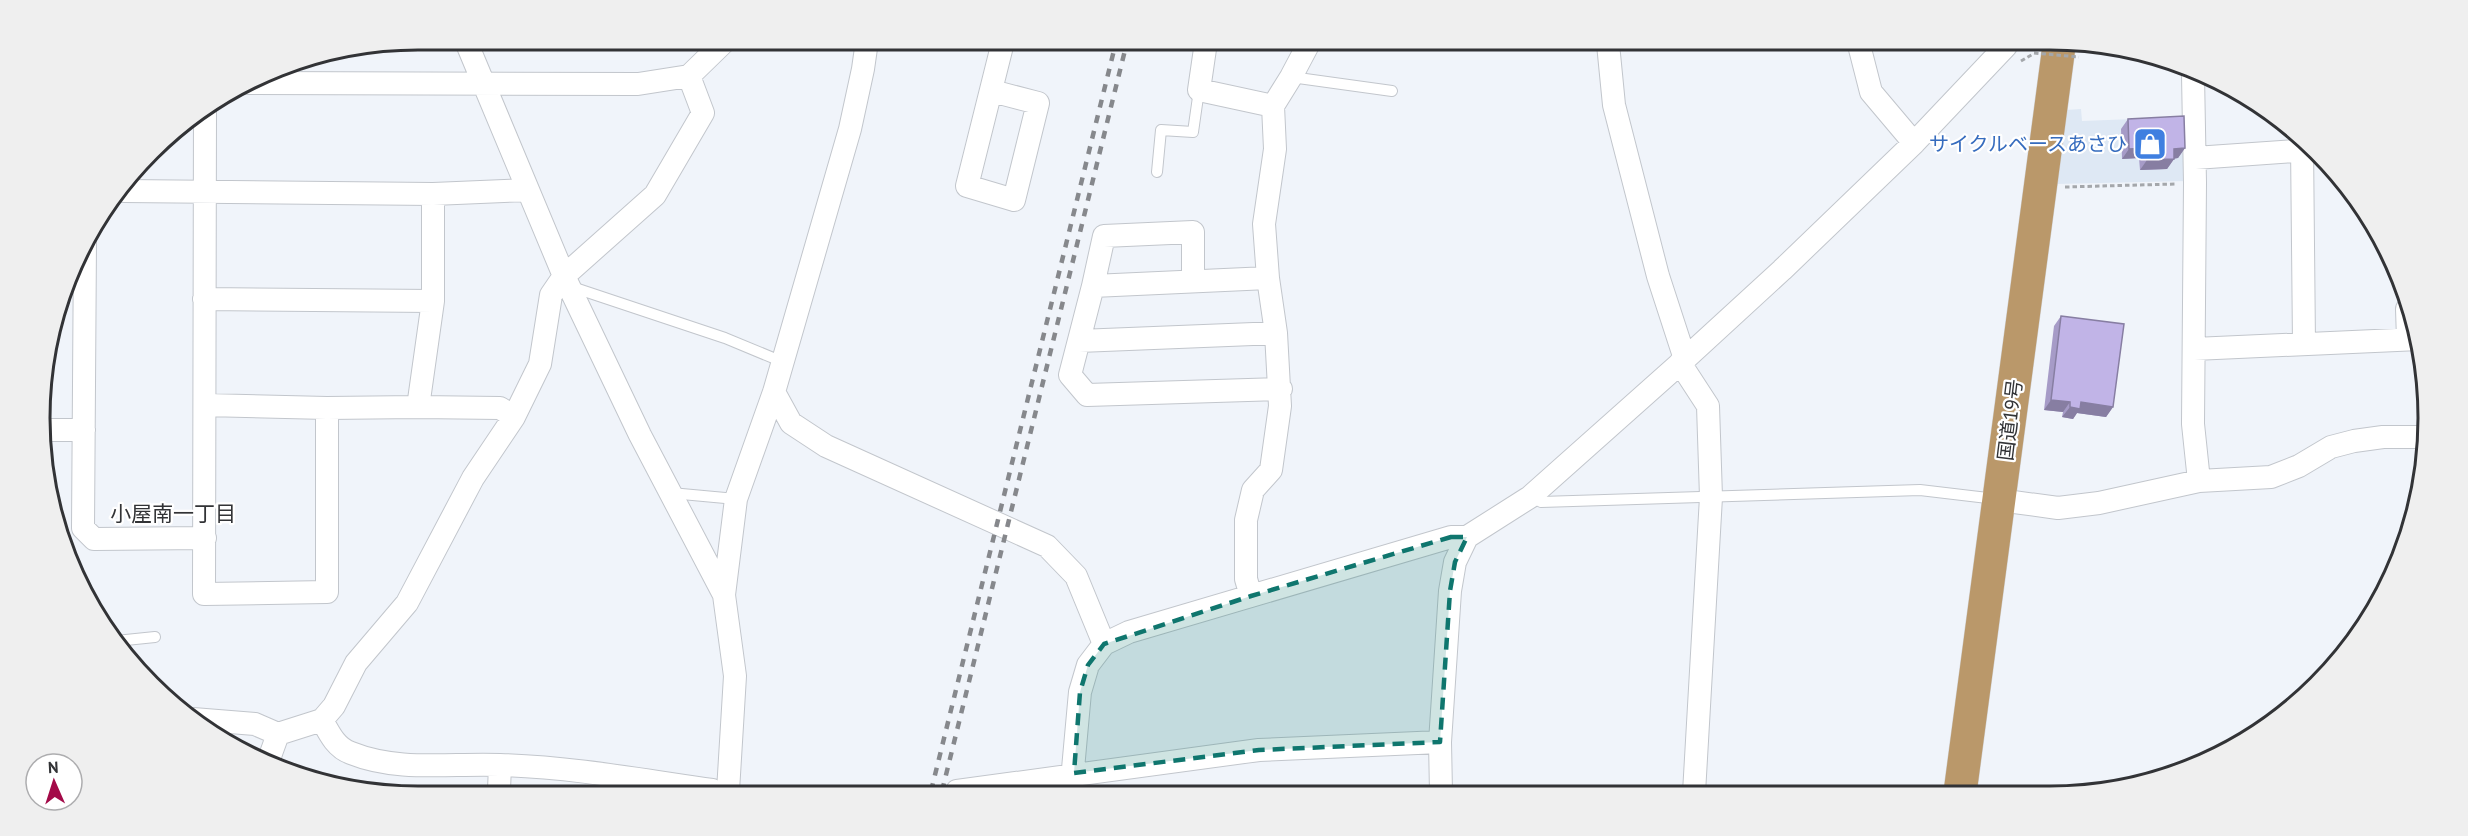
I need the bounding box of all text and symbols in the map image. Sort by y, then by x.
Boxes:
shop icon: サイクルベースあさひ [2132,126,2168,162]
place label: サイクルベースあさひ [1929,131,2127,157]
street label: 国道19号 [1992,378,2028,462]
district label: 小屋南一丁目 [110,500,236,527]
north arrow [24,752,84,812]
text: N [47,757,59,777]

